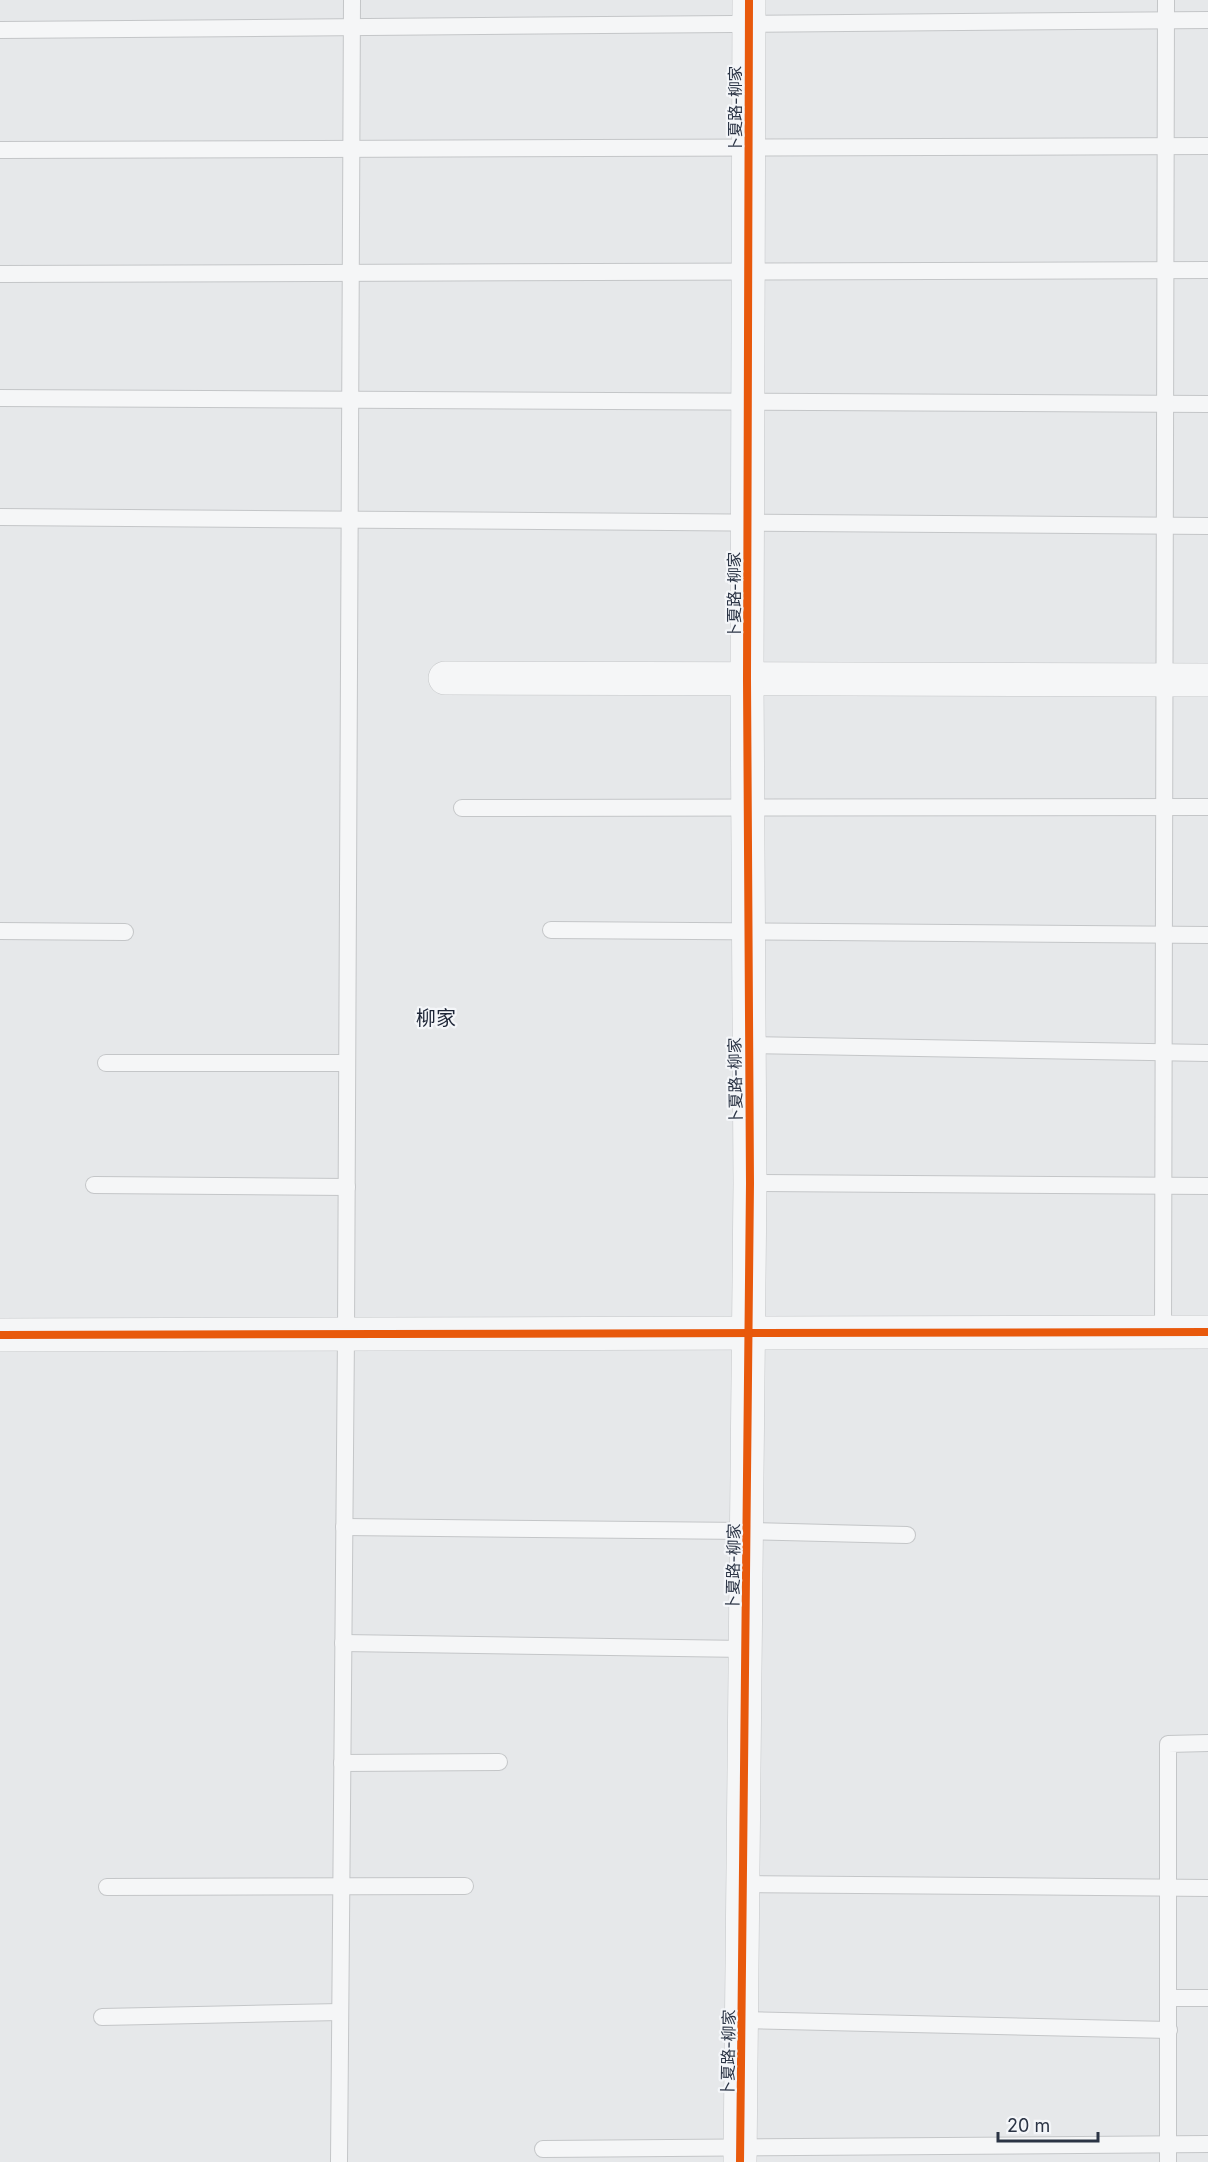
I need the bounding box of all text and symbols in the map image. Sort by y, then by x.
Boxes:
street label: 卜夏路-柳家 [725,65,745,153]
street label: 卜夏路-柳家 [724,551,744,639]
district label: 柳家 [416,1006,456,1030]
street label: 卜夏路-柳家 [724,1037,746,1125]
street label: 卜夏路-柳家 [722,1523,744,1611]
street label: 卜夏路-柳家 [717,2009,739,2097]
scale bar [998,2105,1098,2143]
text: 20 m [1007,2115,1050,2136]

